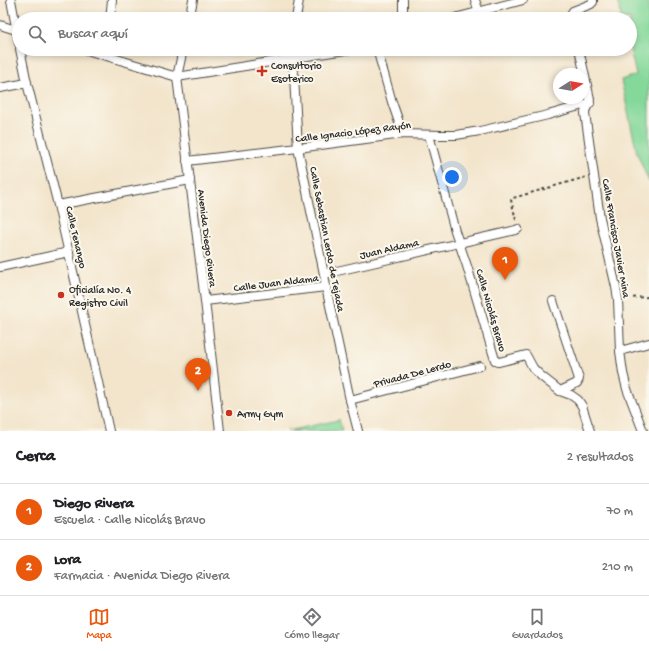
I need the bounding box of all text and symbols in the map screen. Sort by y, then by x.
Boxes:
search box [12,12,637,56]
icon: search [26,23,48,45]
text: Buscar aquí [58,25,128,43]
place label: Consultorio Esoterico [271,61,322,86]
marker: Consultorio Esoterico [256,65,268,77]
north arrow [553,68,589,104]
street label: Calle Ignacio López Rayón [295,120,412,146]
street label: Calle Sebastian Lerdo de Tejada [306,166,346,314]
your location [442,167,462,187]
street label: Calle Francisco Javier Mina [599,178,632,300]
street label: Avenida Diego Rivera [194,189,218,289]
street label: Calle Tenango [62,205,88,270]
street label: Juan Aldama [359,237,421,263]
pin: 1 [492,247,518,280]
street label: Calle Nicolás Bravo [473,268,508,354]
street label: Calle Juan Aldama [233,273,320,295]
place label: Oficialía No. 4 Registro Civil [69,284,132,310]
marker: Oficialía No. 4 Registro Civil [56,290,66,300]
pin: 2 [185,358,211,391]
street label: Privada De Lerdo [372,359,453,391]
marker: Army Gym [224,408,234,418]
place label: Army Gym [237,409,284,421]
text: Cerca [16,447,55,467]
text: 2 resultados [567,450,633,465]
text: Diego Rivera [54,495,134,513]
text: 1 [26,504,32,519]
text: 70 m [607,504,633,519]
text: Escuela · Calle Nicolás Bravo [54,513,206,528]
text: Lora [54,551,81,569]
text: 2 [26,560,32,575]
text: 210 m [602,560,633,575]
text: Farmacia · Avenida Diego Rivera [54,569,230,584]
tab: Mapa [86,606,112,642]
tab: Cómo llegar [284,606,339,642]
tab: Guardados [512,606,563,642]

